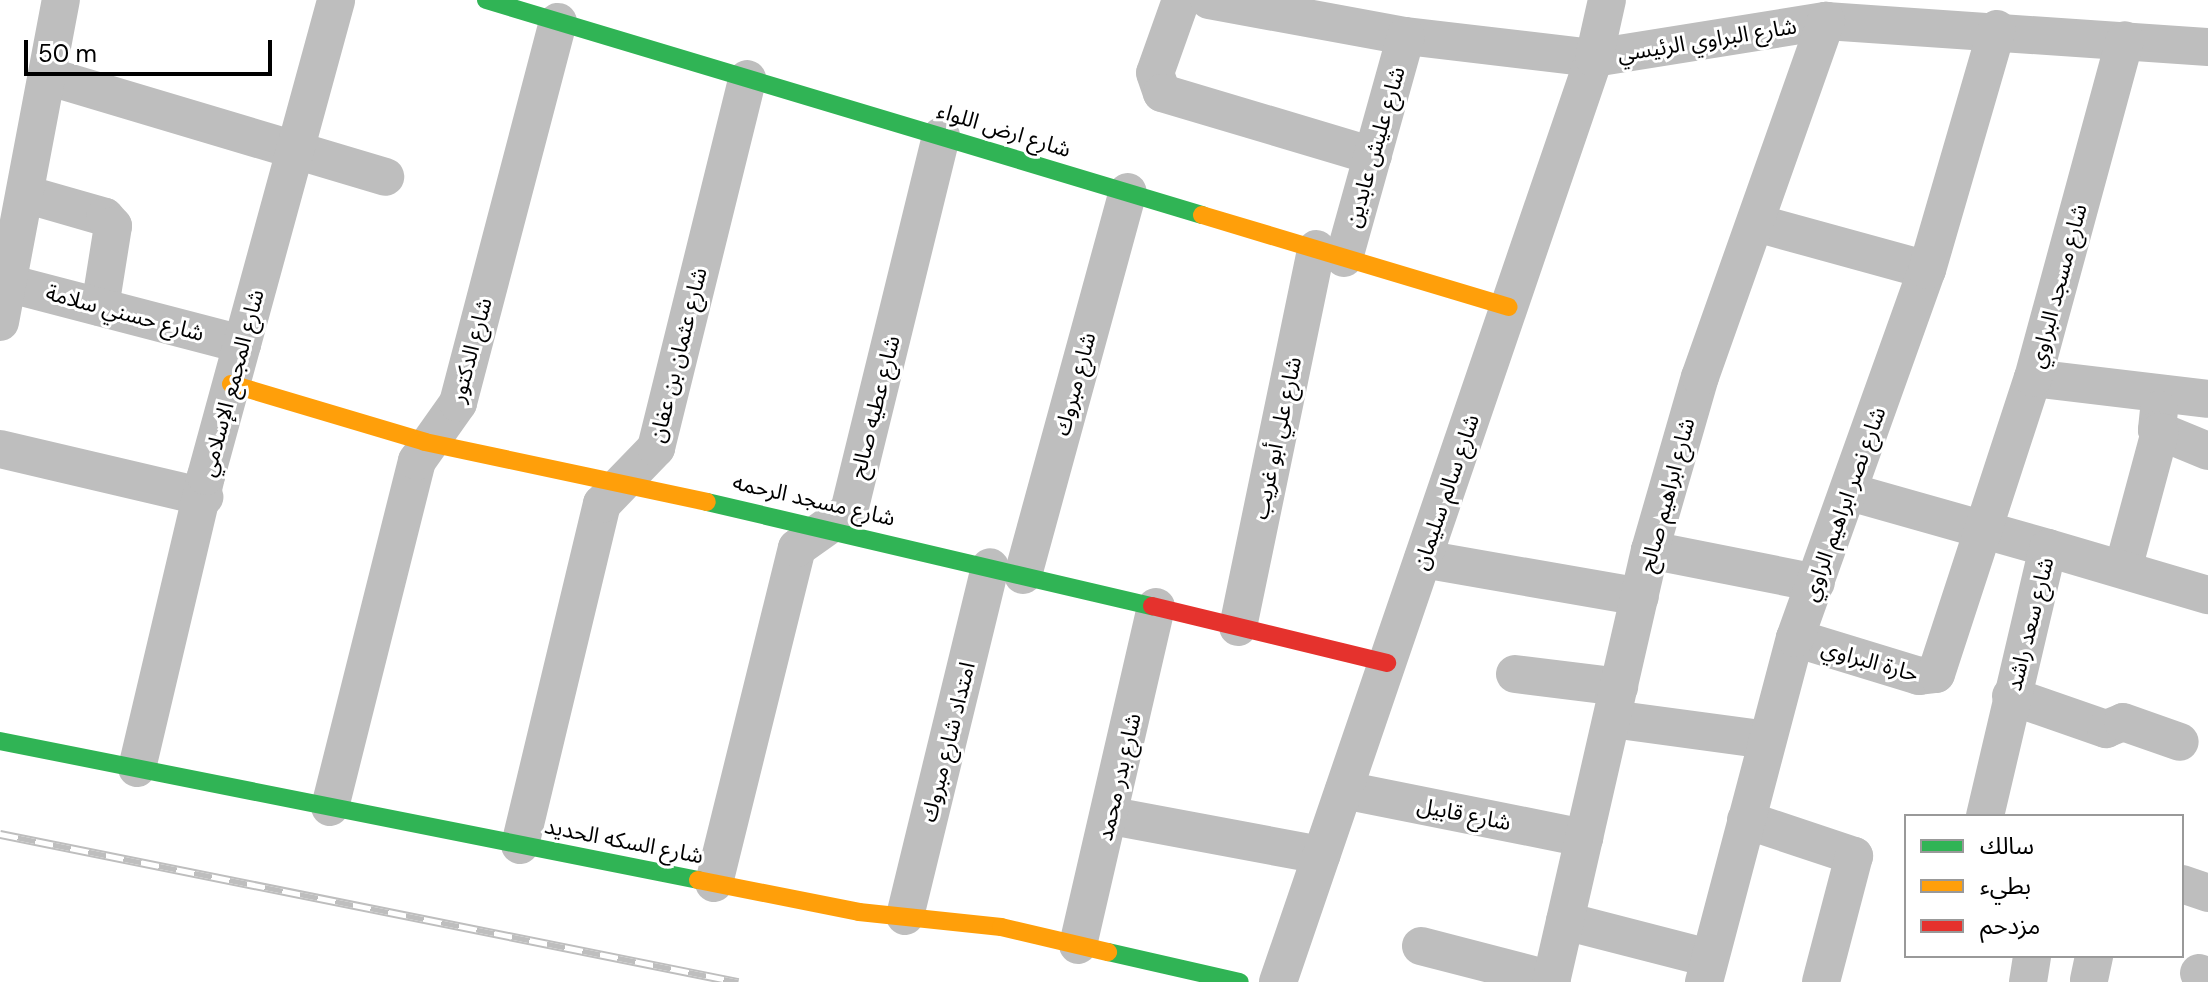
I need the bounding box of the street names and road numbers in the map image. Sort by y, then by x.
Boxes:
street label: شارع البراوي الرئيسي [1616,13,1798,67]
street label: شارع عليش عابدين [1339,64,1411,230]
street label: شارع ارض اللواء [934,97,1074,163]
street label: شارع مسجد البراوي [2023,201,2093,371]
street label: شارع عثمان بن عفان [644,265,712,445]
street label: شارع حسني سلامة [43,279,207,347]
street label: شارع المجمع الإسلامي [194,286,270,480]
street label: شارع الدكتور [444,295,498,405]
street label: شارع مبروك [1049,329,1101,439]
street label: شارع عطيه صالح [844,333,906,481]
street label: شارع علي أبو غريب [1247,354,1307,522]
street label: شارع نصر ابراهيم الراوي [1797,403,1891,605]
street label: شارع سالم سليمان [1407,411,1485,573]
street label: شارع ابراهيم صالح [1634,415,1700,575]
street label: شارع مسجد الرحمه [730,469,898,531]
street label: شارع سعد راشد [2001,554,2059,694]
street label: حارة البراوي [1818,635,1922,687]
street label: امتداد شارع مبروك [915,659,981,825]
street label: شارع بدر محمد [1091,711,1147,843]
street label: شارع قابيل [1415,792,1513,836]
street label: شارع السكه الحديد [542,813,706,869]

